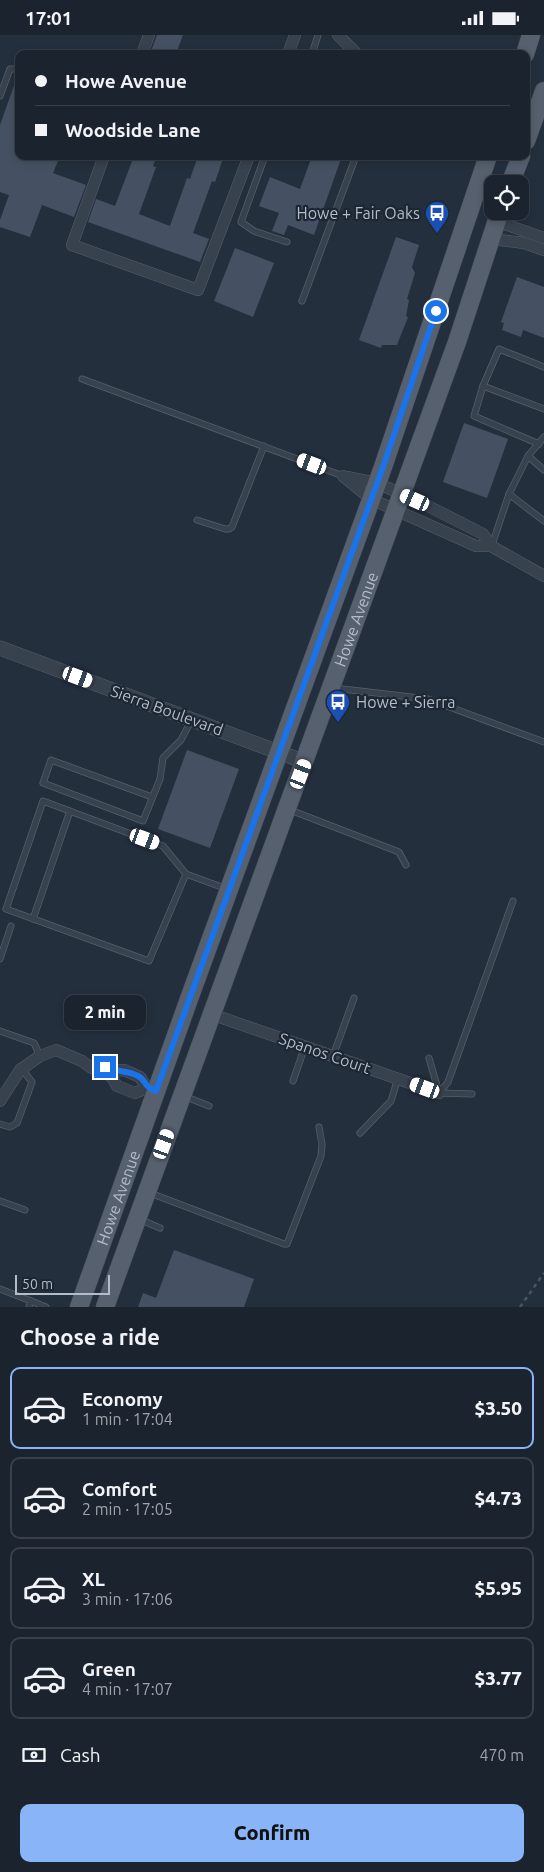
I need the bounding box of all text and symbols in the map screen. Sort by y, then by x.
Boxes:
text: 17:01 [25,7,73,29]
text: Howe Avenue [65,70,187,92]
text: Woodside Lane [65,119,201,141]
map controls [484,175,529,220]
button: locate [484,175,529,220]
bus stop icon: Howe + Fair Oaks [424,200,450,234]
place label: Howe + Fair Oaks [297,204,420,222]
route start [425,300,447,322]
car [295,452,328,476]
car [398,487,431,513]
street label: Howe Avenue [330,570,381,669]
car [61,665,94,689]
street label: Sierra Boulevard [108,681,226,739]
bus stop icon: Howe + Sierra [325,689,351,723]
place label: Howe + Sierra [356,693,456,711]
car [288,757,313,791]
car [128,827,161,851]
callout: 2 min [64,995,146,1029]
text: 2 min [85,1003,125,1021]
street label: Spanos Court [277,1029,374,1077]
route end [94,1056,116,1078]
car [408,1076,441,1100]
car [151,1127,176,1161]
street label: Howe Avenue [93,1148,143,1248]
scale bar [15,1272,110,1295]
text: 50 m [22,1276,53,1292]
text: Choose a ride [20,1324,160,1349]
icon: car [22,1386,67,1431]
text: Economy [82,1388,163,1410]
text: $3.50 [474,1397,522,1419]
text: 1 min · 17:04 [82,1410,173,1428]
icon: car [22,1476,67,1521]
text: Comfort [82,1478,157,1500]
text: $4.73 [474,1487,522,1509]
text: 2 min · 17:05 [82,1500,173,1518]
icon: car [22,1566,67,1611]
text: XL [82,1568,105,1590]
text: $5.95 [474,1577,522,1599]
text: 3 min · 17:06 [82,1590,173,1608]
icon: car [22,1656,67,1701]
text: Green [82,1658,136,1680]
text: $3.77 [474,1667,522,1689]
text: 4 min · 17:07 [82,1680,173,1698]
icon: cash [20,1741,48,1769]
text: Cash [60,1744,101,1766]
text: 470 m [479,1746,524,1764]
button: Confirm [20,1804,524,1862]

